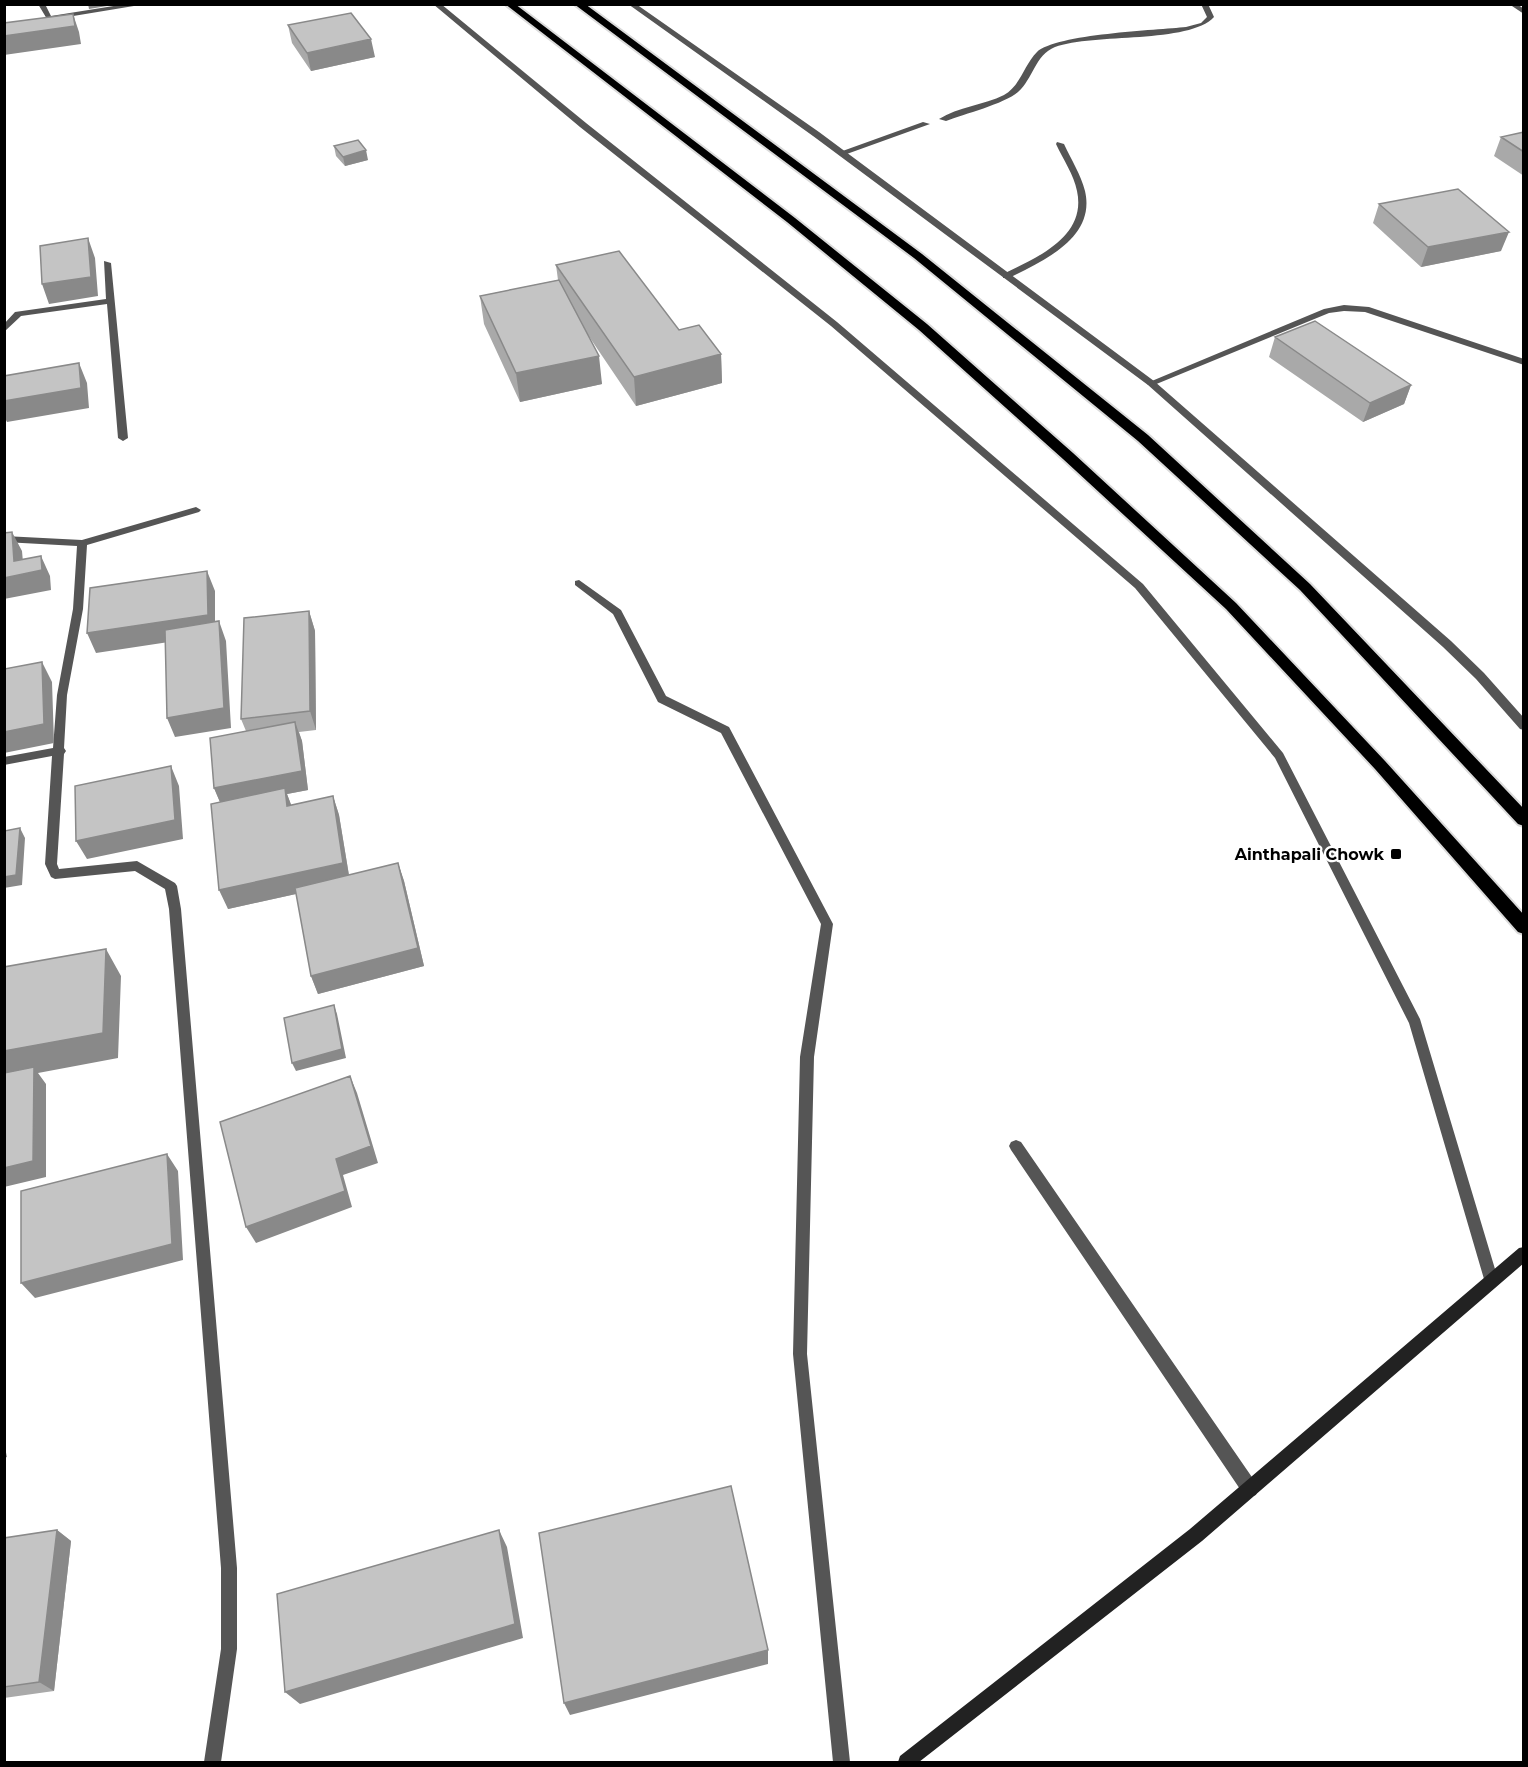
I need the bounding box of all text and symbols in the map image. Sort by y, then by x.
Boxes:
place label: Ainthapali Chowk [1234,845,1385,864]
marker: Ainthapali Chowk [1389,847,1403,861]

